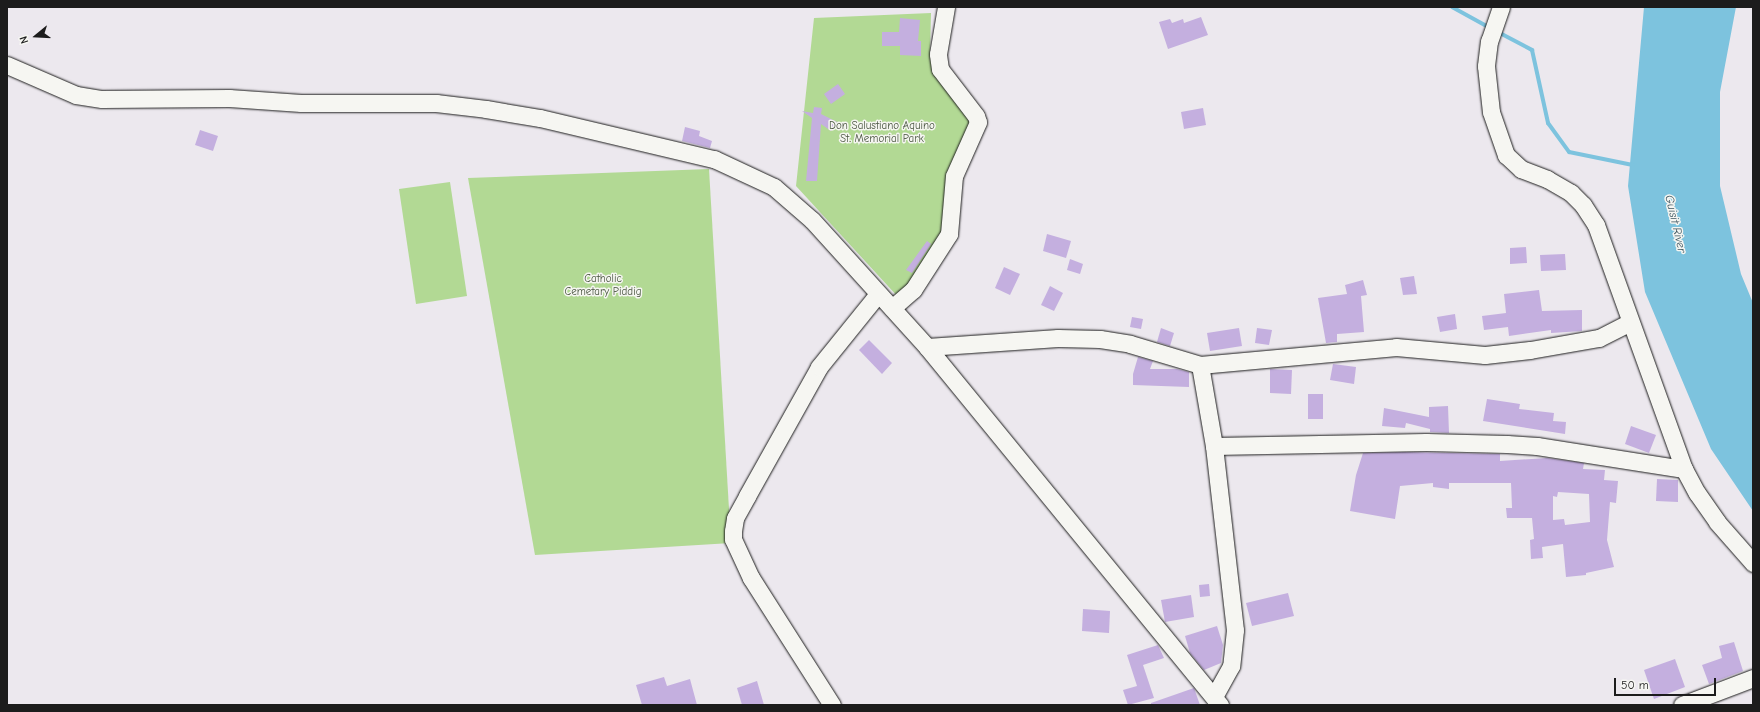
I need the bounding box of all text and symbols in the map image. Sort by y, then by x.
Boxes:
north arrow [16,16,56,56]
text: N [17,34,31,45]
park label: Don Salustiano Aquino St. Memorial Park [829,120,935,146]
water label: Guisit River [1661,194,1689,254]
park label: Catholic Cemetary Piddig [565,273,641,299]
scale bar [1616,670,1718,696]
text: 50 m [1621,678,1649,692]

